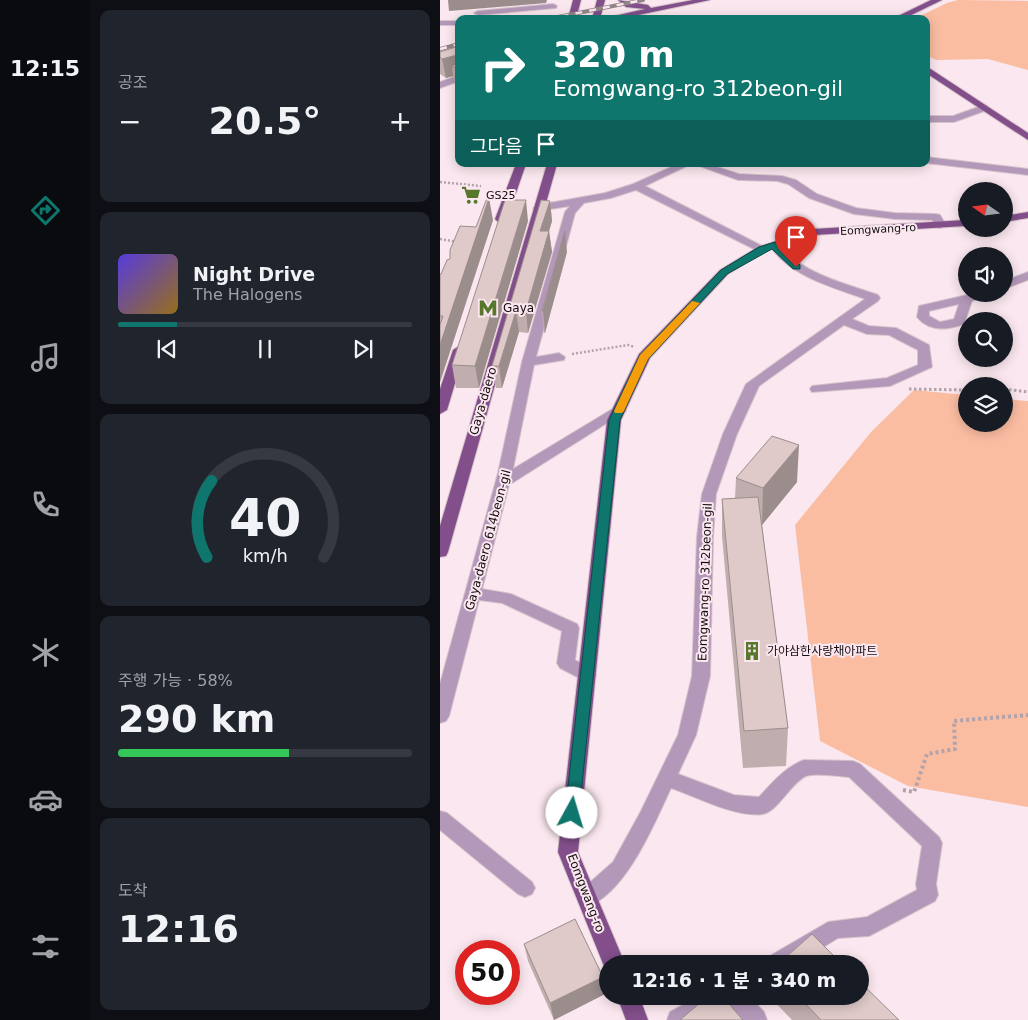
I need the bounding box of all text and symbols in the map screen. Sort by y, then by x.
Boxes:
icon: right [470,35,535,100]
text: 320 m [553,35,675,75]
text: 12:15 [10,56,80,81]
text: 공조 [118,73,147,92]
text: Eomgwang-ro 312beon-gil [553,76,843,101]
text: 20.5° [209,99,321,143]
text: − [118,105,141,138]
text: + [389,105,412,138]
icon: arrive [532,130,560,158]
text: 그다음 [470,135,522,157]
north arrow [958,182,1012,238]
map controls [958,182,1013,432]
supermarket icon: GS25 [460,184,482,206]
place label: GS25 [486,189,516,202]
icon: directions [28,193,63,228]
pin [775,216,817,267]
street label: Eomgwang-ro [840,221,917,238]
icon: arrive [782,223,810,251]
button: sound [958,247,1013,302]
text: Night Drive [193,263,315,285]
text: The Halogens [193,285,302,304]
metro station icon: Gaya [477,297,499,319]
place label: Gaya [503,301,534,315]
button: search [958,312,1013,367]
icon: previous [153,335,181,363]
icon: pause [251,335,279,363]
icon: next [349,335,377,363]
icon: music [28,340,63,375]
street label: Gaya-daero [467,366,499,436]
button: layers [958,377,1013,432]
street label: Gaya-daero 614beon-gil [462,468,514,612]
icon: phone [28,487,63,522]
text: 40 [229,488,301,548]
street label: Eomgwang-ro 312beon-gil [695,503,715,661]
text: km/h [242,545,288,566]
icon: climate [28,635,63,670]
building icon: 가야삼한사랑채아파트 [741,640,763,662]
place label: 가야삼한사랑채아파트 [767,644,877,658]
text: 주행 가능 · 58% [118,671,233,690]
text: 290 km [118,697,275,741]
icon: car [28,782,63,817]
position arrow [545,786,597,838]
street label: Eomgwang-ro [565,852,607,934]
text: 도착 [118,881,147,900]
text: 12:16 [118,907,239,951]
icon: filters [28,929,63,964]
speed limit sign: 50 [455,940,520,1005]
text: 12:16 · 1 분 · 340 m [632,969,836,991]

